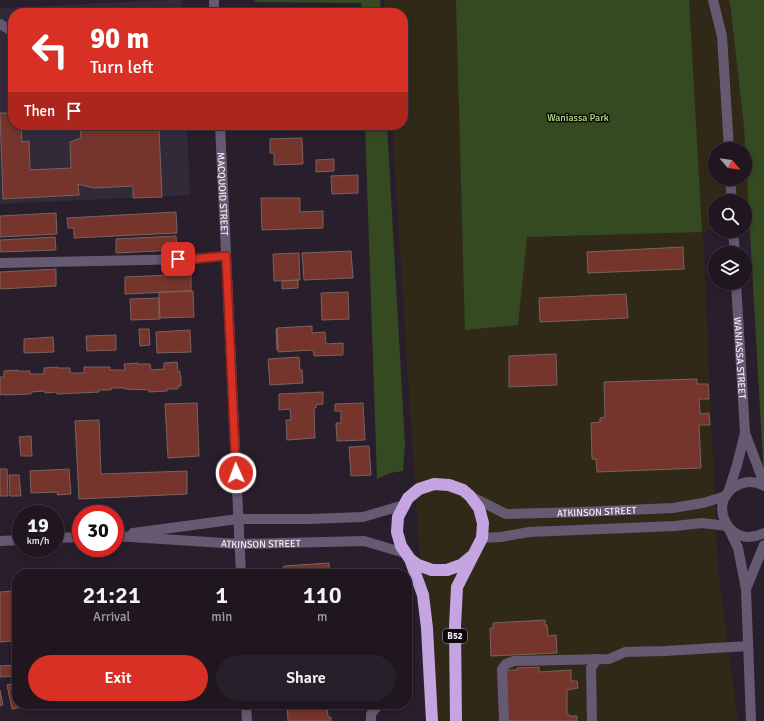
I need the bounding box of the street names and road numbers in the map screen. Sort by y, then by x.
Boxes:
street label: MACQUOID STREET [214,152,230,236]
street label: WANIASSA STREET [731,317,748,399]
street label: ATKINSON STREET [557,505,637,520]
street label: ATKINSON STREET [220,538,301,551]
road number: B52 [443,629,467,643]

